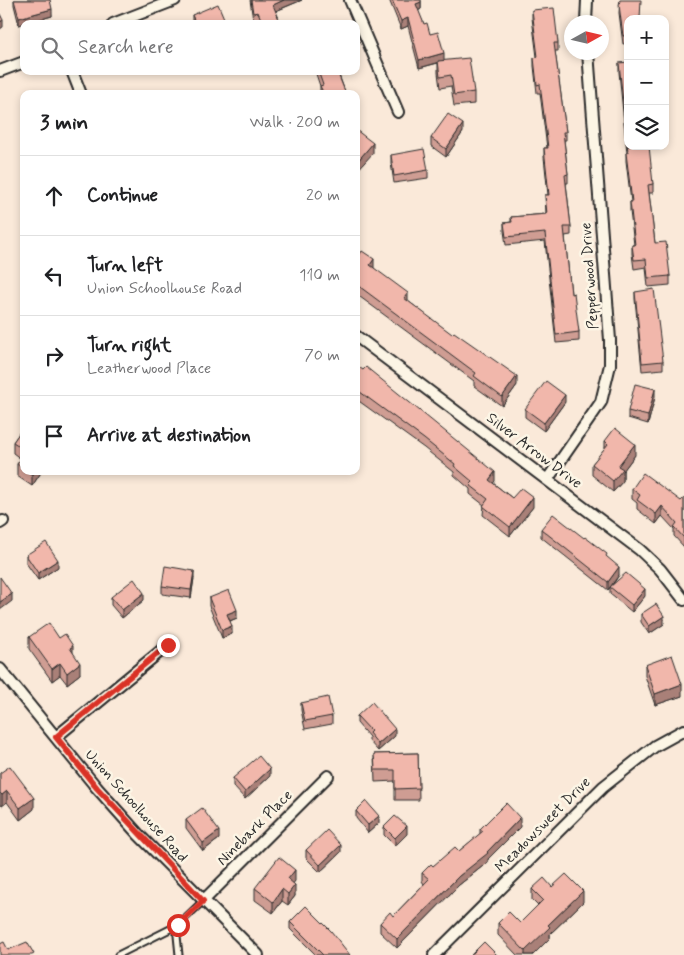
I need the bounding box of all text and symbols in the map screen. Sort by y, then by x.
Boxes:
north arrow [564,15,609,60]
map controls [624,15,669,150]
button: + [624,15,669,60]
search box [20,20,360,75]
icon: search [38,34,66,62]
text: Search here [78,35,174,60]
button: − [624,60,669,105]
button: layers [624,105,669,150]
text: 3 min [40,109,88,137]
text: Walk · 200 m [249,112,340,133]
icon: ahead [40,182,68,210]
text: Continue [87,183,158,208]
text: 20 m [306,185,340,206]
street label: Pepperwood Drive [576,222,604,330]
text: Turn left [87,253,163,278]
icon: left [40,262,68,290]
text: 110 m [299,265,340,286]
text: Union Schoolhouse Road [87,278,242,299]
text: Turn right [87,333,171,358]
icon: right [40,342,68,370]
text: 70 m [304,345,340,366]
text: Leatherwood Place [87,358,211,379]
street label: Silver Arrow Drive [482,408,586,494]
icon: arrive [40,422,68,450]
text: Arrive at destination [87,423,251,448]
route end [157,634,180,657]
street label: Union Schoolhouse Road [80,745,192,867]
street label: Meadowsweet Drive [491,773,595,877]
street label: Ninebark Place [213,786,297,870]
route start [167,914,190,937]

